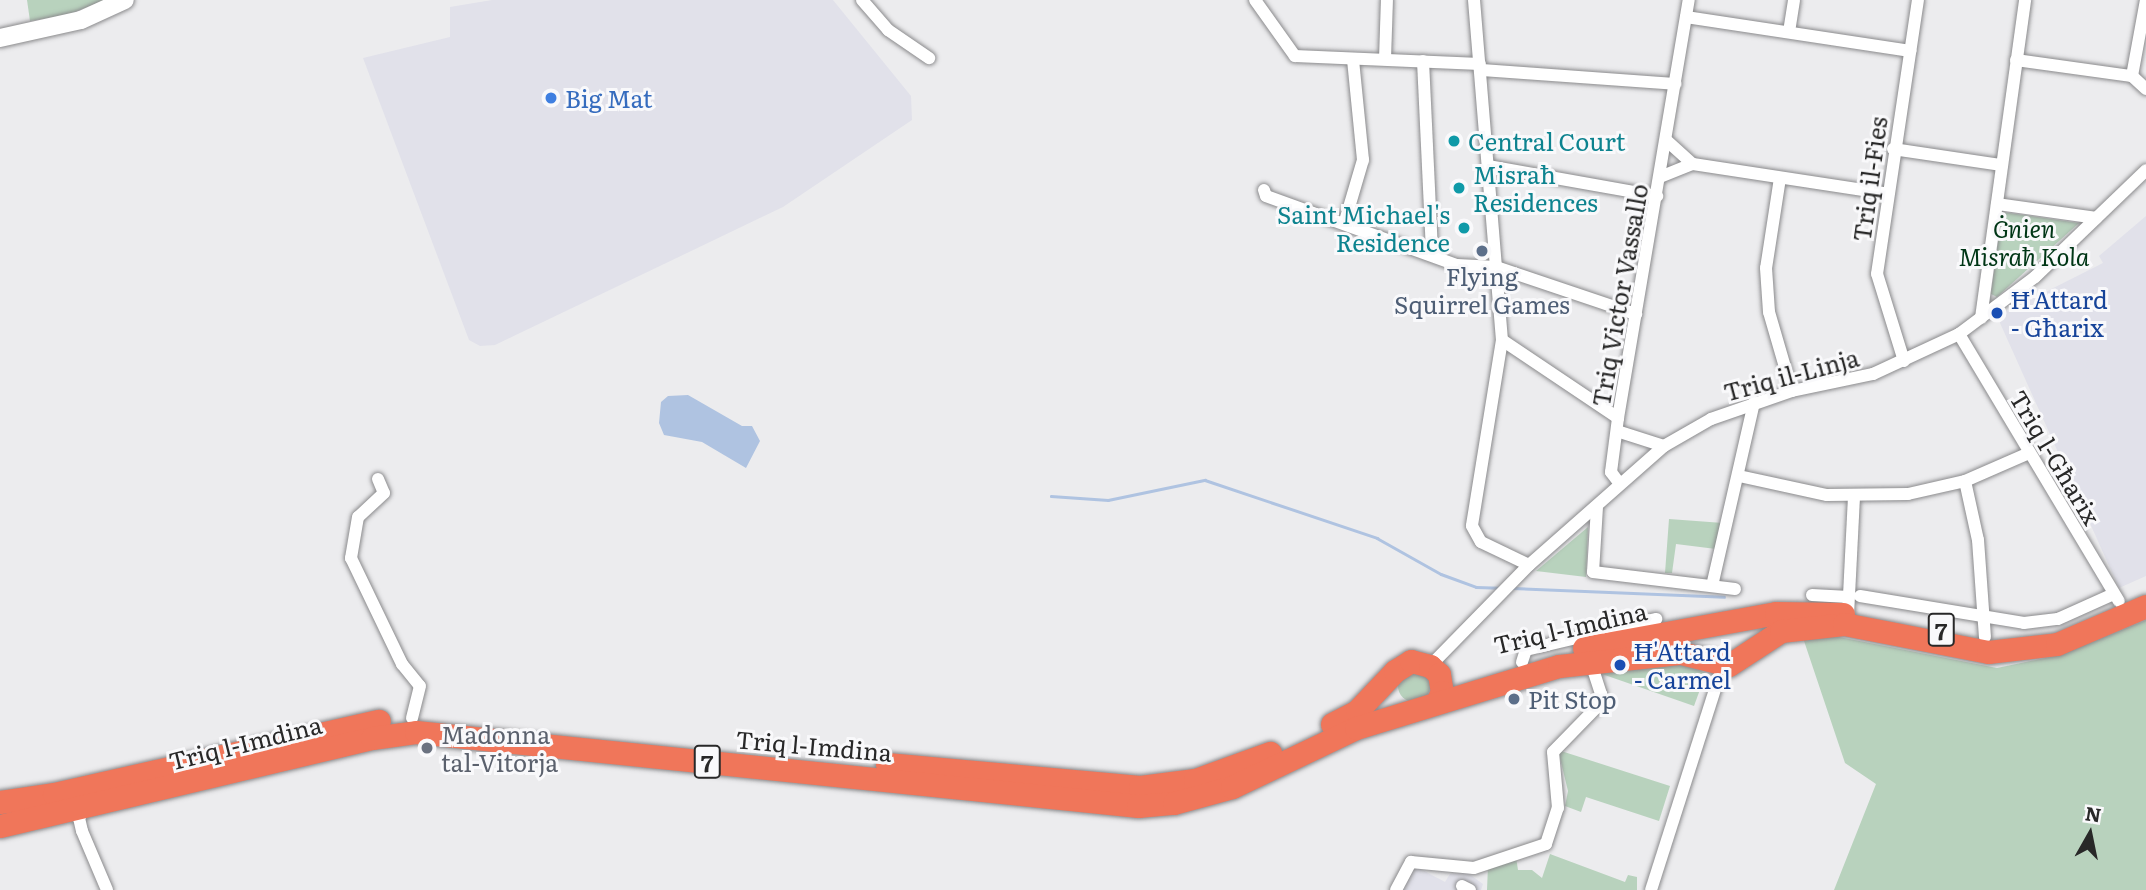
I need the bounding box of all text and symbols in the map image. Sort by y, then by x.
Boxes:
place label: Big Mat [565,84,653,112]
marker: Big Mat [543,90,559,106]
street label: Triq il-Fies [1846,115,1892,243]
place label: Central Court [1468,127,1625,155]
marker: Central Court [1446,133,1462,149]
place label: Misraħ Residences [1473,160,1598,216]
marker: Misraħ Residences [1451,180,1467,196]
street label: Triq Victor Vassallo [1585,181,1653,409]
place label: Saint Michael's Residence [1277,200,1450,256]
park label: Ġnien Misraħ Kola [1959,214,2089,270]
marker: Saint Michael's Residence [1456,220,1472,236]
marker: Flying Squirrel Games [1474,243,1490,259]
place label: Flying Squirrel Games [1394,262,1570,318]
place label: Ħ'Attard - Għarix [2011,285,2108,341]
marker: Ħ'Attard - Għarix [1989,305,2005,321]
street label: Triq il-Linja [1720,342,1862,406]
street label: Triq l-Għarix [2005,385,2107,529]
street label: Triq l-Imdina [1490,595,1650,659]
road number: 7 [1927,610,1955,650]
place label: Ħ'Attard - Carmel [1634,637,1731,693]
marker: Ħ'Attard - Carmel [1612,657,1628,673]
place label: Pit Stop [1528,685,1617,713]
marker: Pit Stop [1506,691,1522,707]
street label: Triq l-Imdina [166,709,324,775]
place label: Madonna tal-Vitorja [441,720,558,776]
street label: Triq l-Imdina [735,724,893,766]
marker: Madonna tal-Vitorja [419,740,435,756]
road number: 7 [693,742,721,782]
text: N [2083,798,2103,828]
north arrow [2055,799,2125,869]

